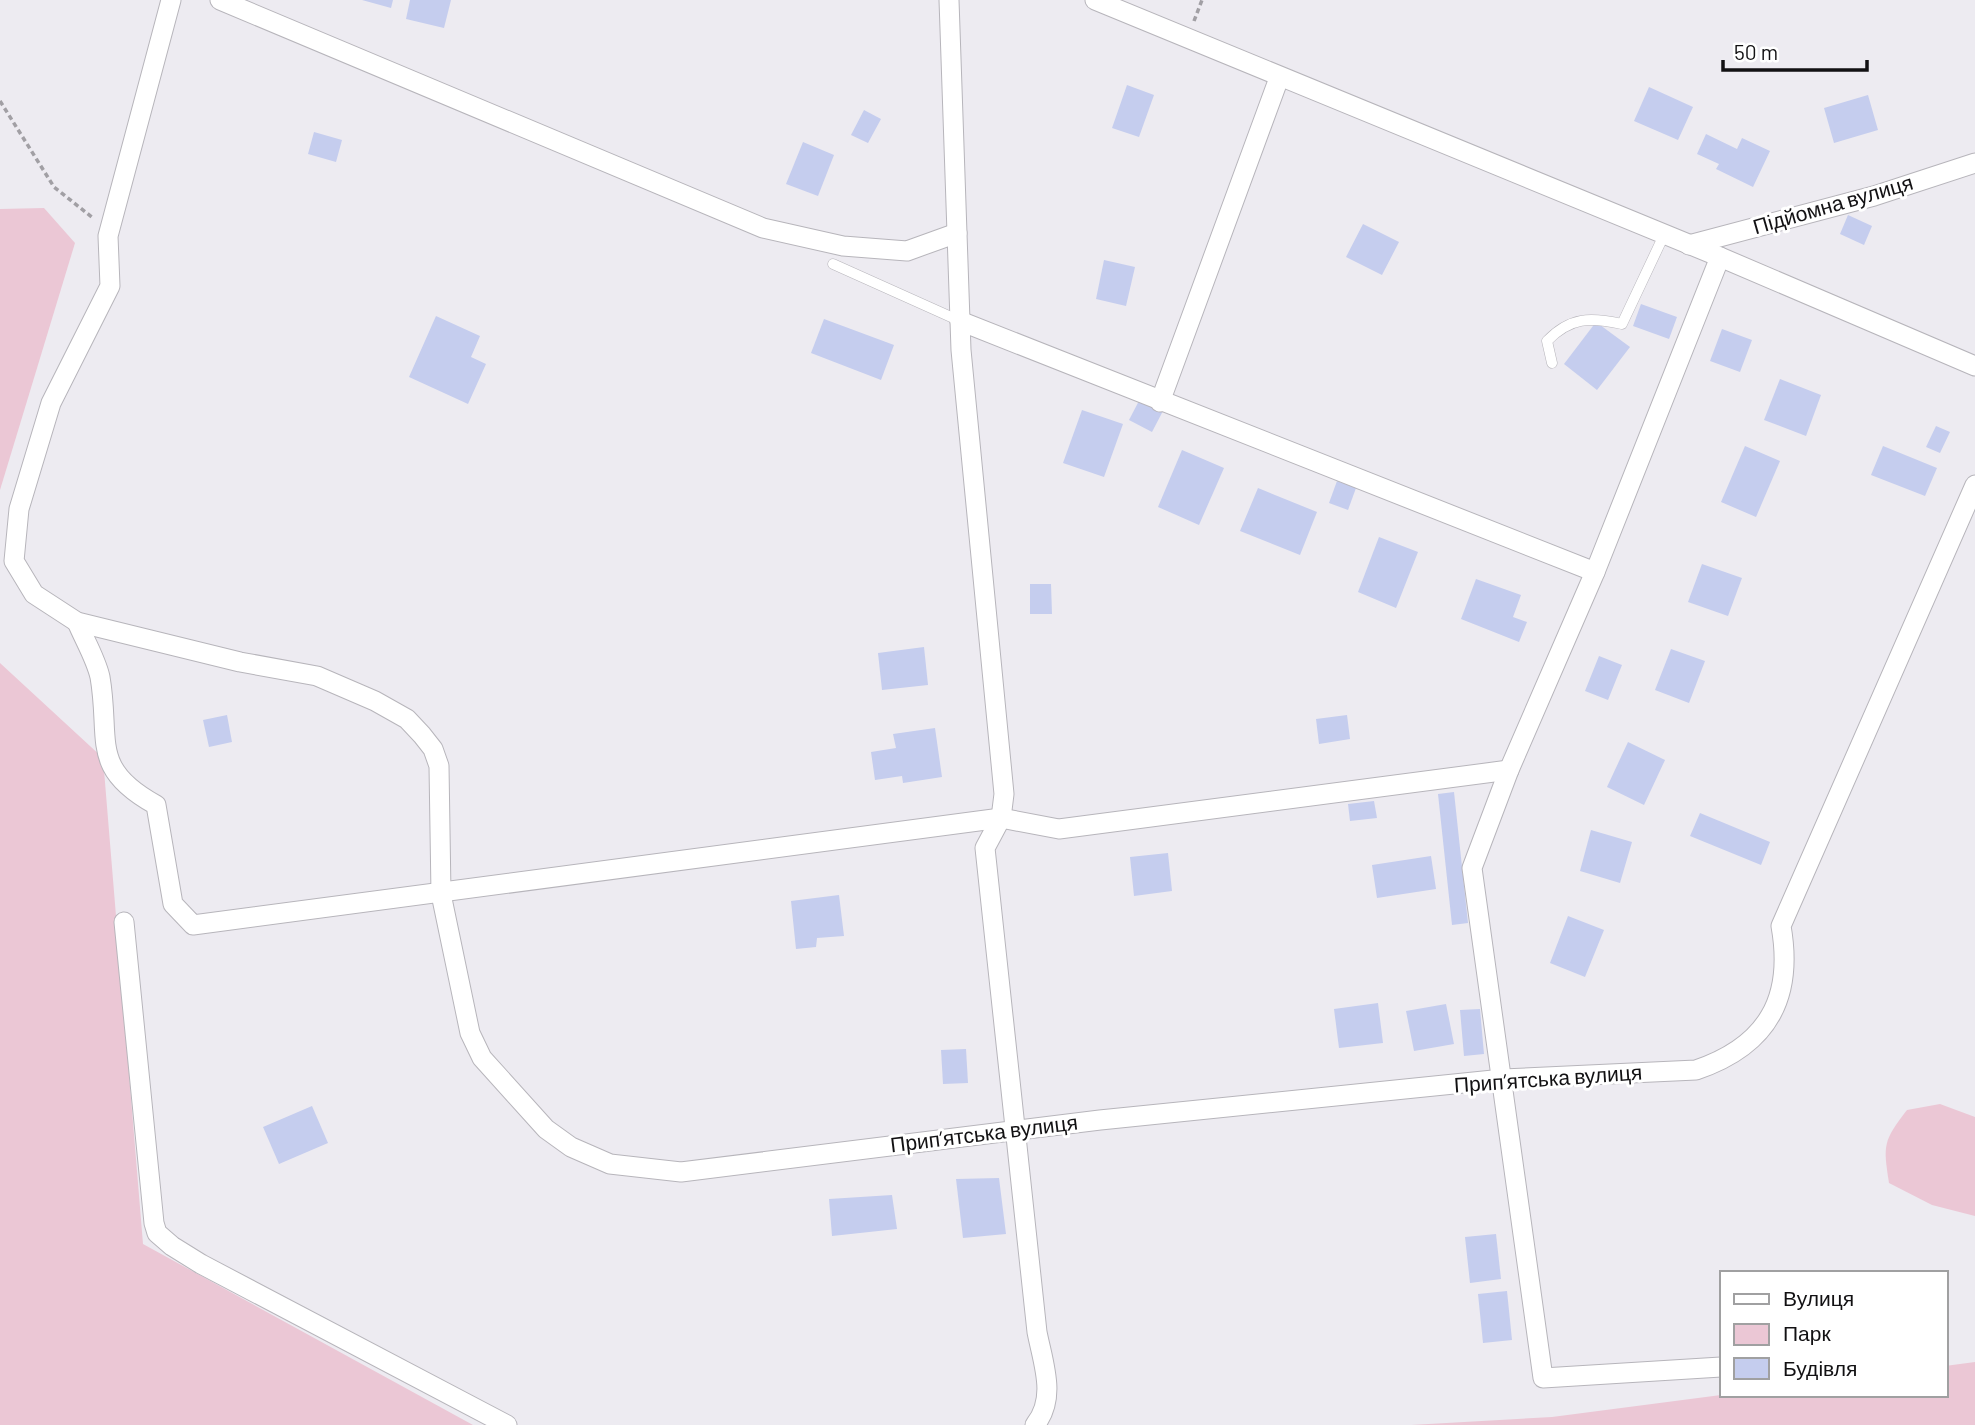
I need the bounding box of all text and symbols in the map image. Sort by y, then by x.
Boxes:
scale bar [1723,28,1867,72]
text: 50 m [1734,39,1778,64]
street label: Підйомна вулиця [1750,169,1916,238]
street label: Прип’ятська вулиця [1453,1058,1643,1097]
street label: Прип’ятська вулиця [889,1109,1079,1156]
legend [1720,1271,1947,1397]
text: Вулиця [1783,1285,1854,1310]
text: Парк [1783,1320,1831,1345]
text: Будівля [1783,1355,1857,1380]

